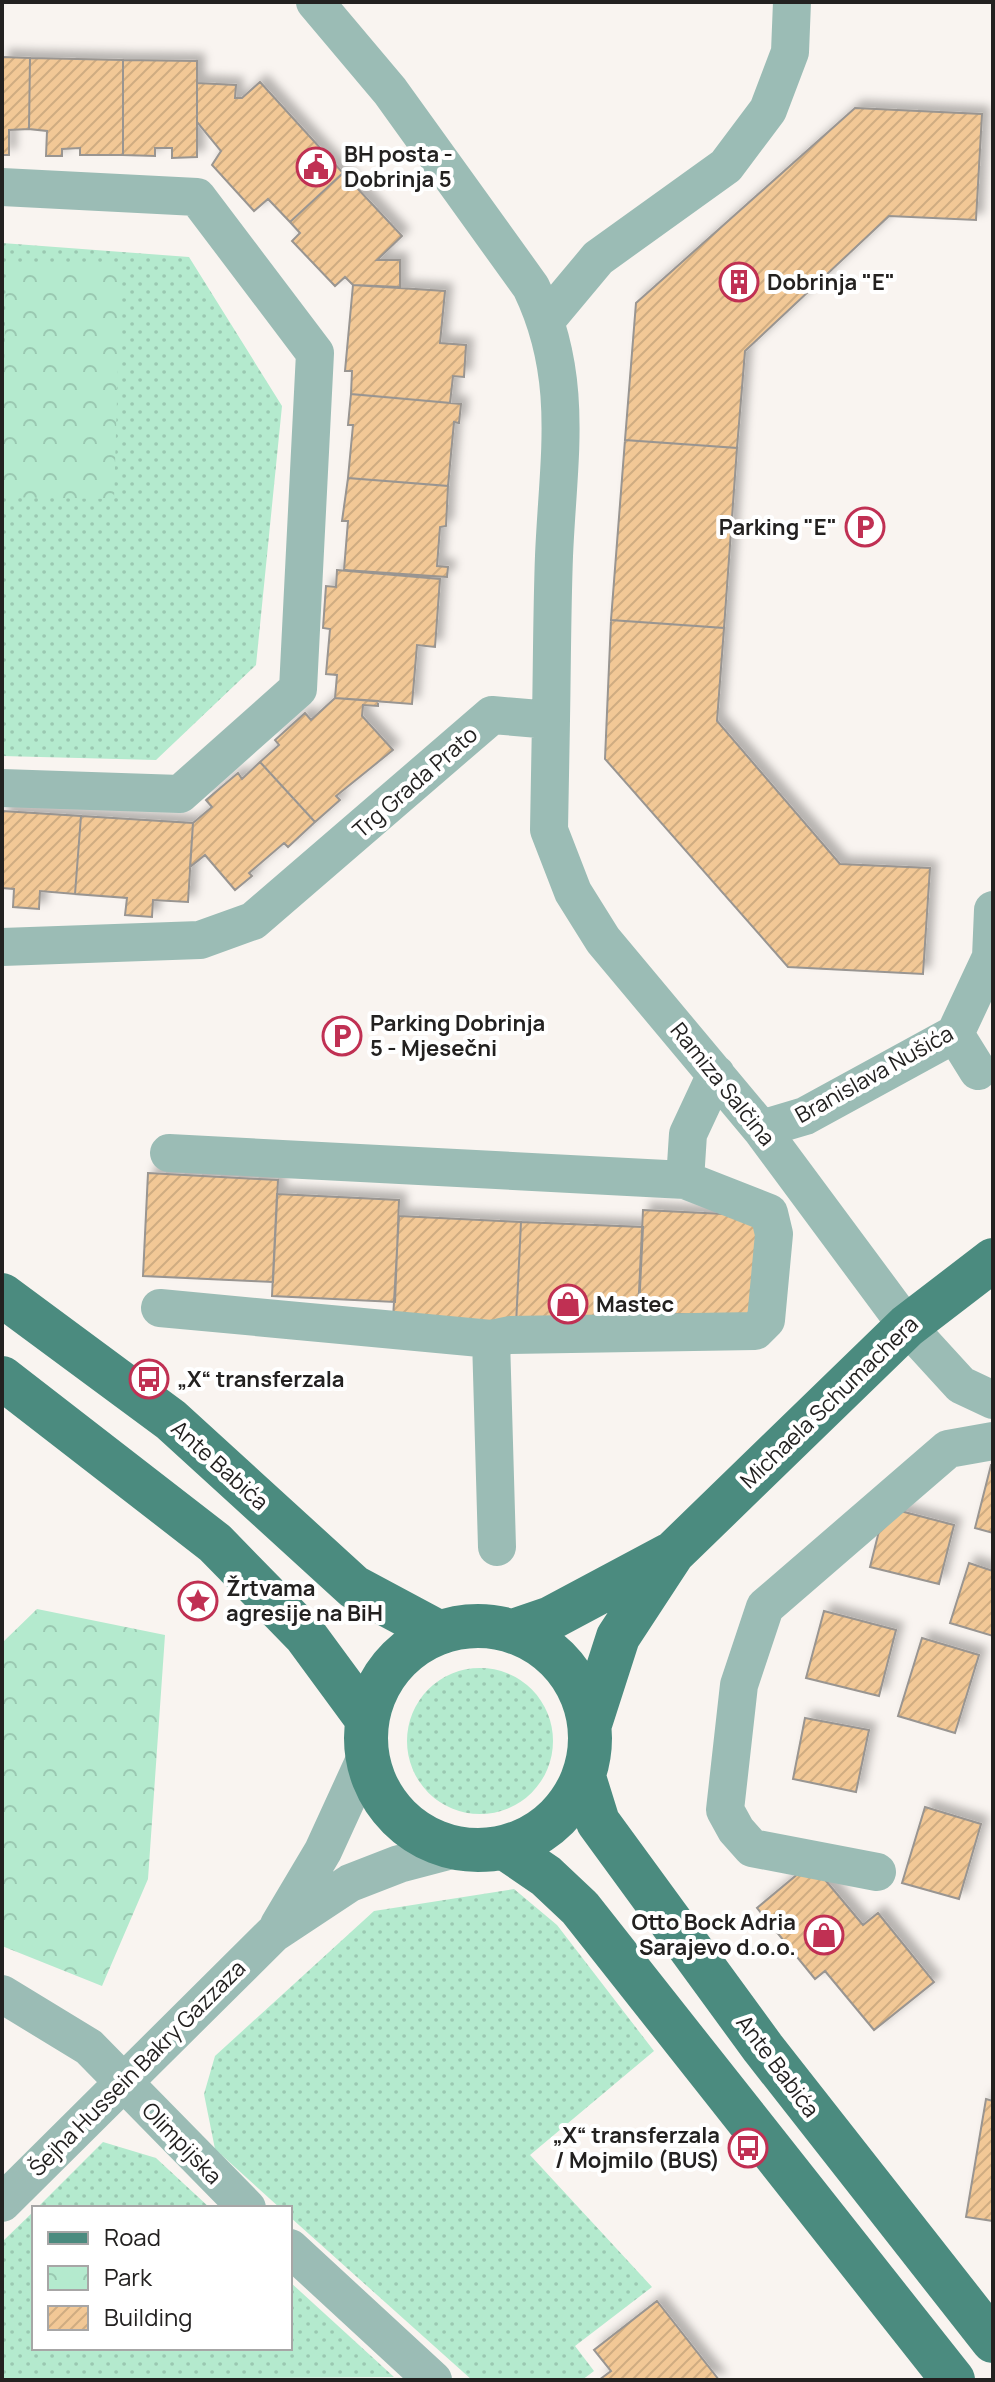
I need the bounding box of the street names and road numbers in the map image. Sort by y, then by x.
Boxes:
street label: Trg Grada Prato [346,719,484,845]
street label: Ramiza Salčina [664,1016,782,1152]
street label: Branislava Nušića [790,1018,958,1130]
street label: Michaela Schumachera [734,1309,924,1495]
street label: Ante Babića [165,1413,275,1517]
street label: Šejha Hussein Bakry Gazzaza [22,1953,252,2183]
street label: Ante Babića [730,2009,826,2123]
street label: Olimpijska [135,2095,229,2191]

